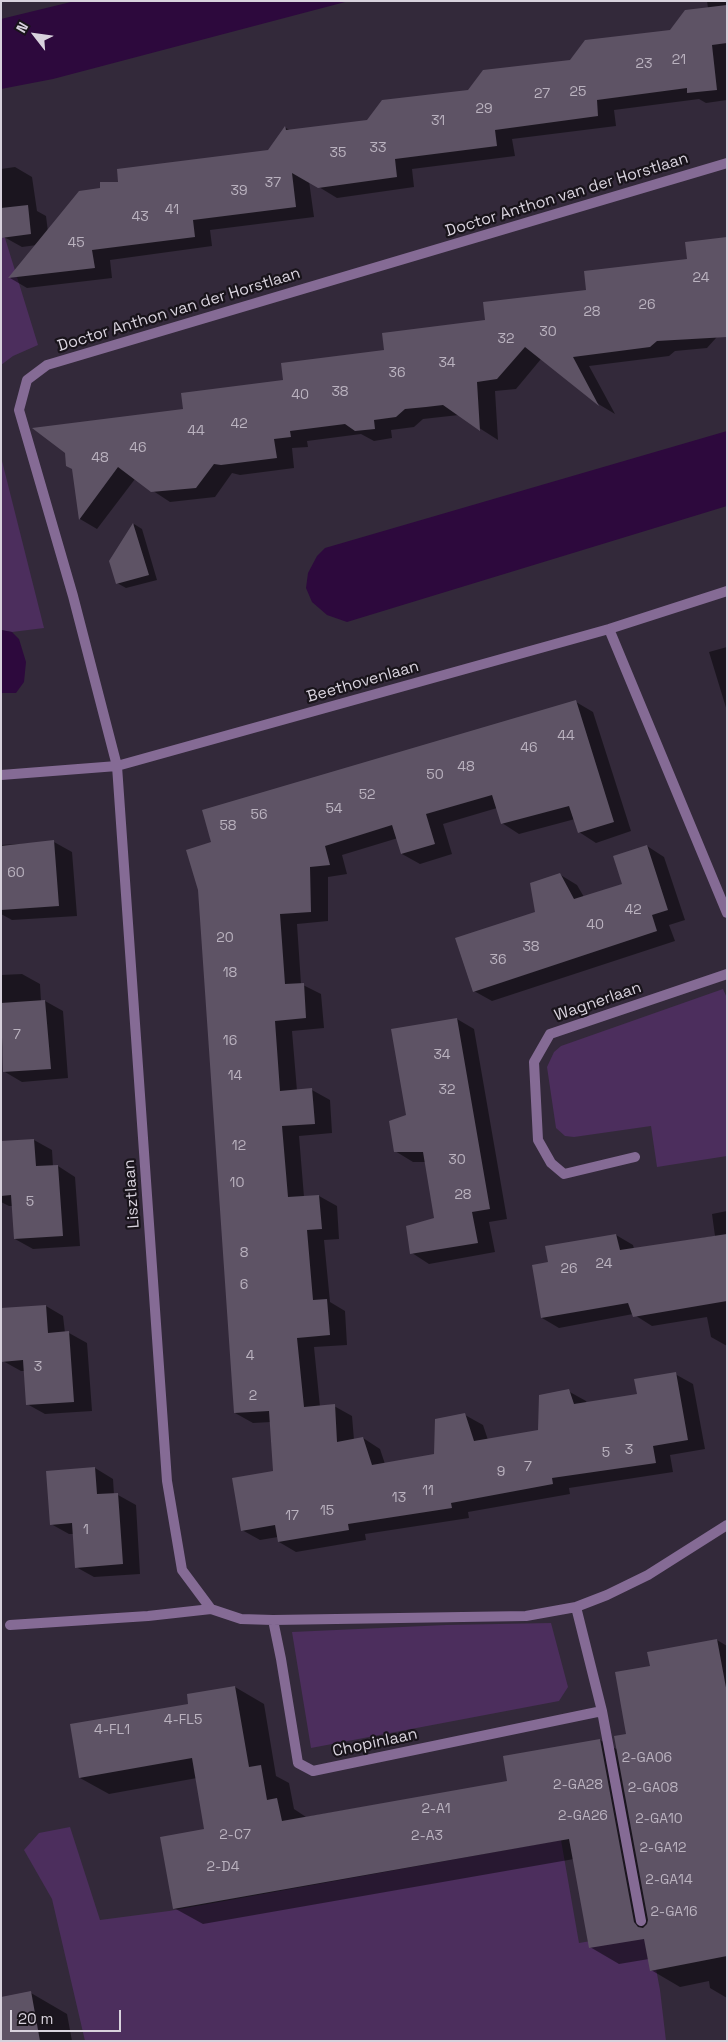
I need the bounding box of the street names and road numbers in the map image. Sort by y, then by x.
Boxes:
street label: Doctor Anthon van der Horstlaan [443,149,691,241]
street label: Doctor Anthon van der Horstlaan [55,264,303,356]
street label: Beethovenlaan [305,657,421,707]
street label: Wagnerlaan [552,978,644,1026]
street label: Lisztlaan [120,1159,144,1229]
street label: Chopinlaan [331,1725,419,1761]

